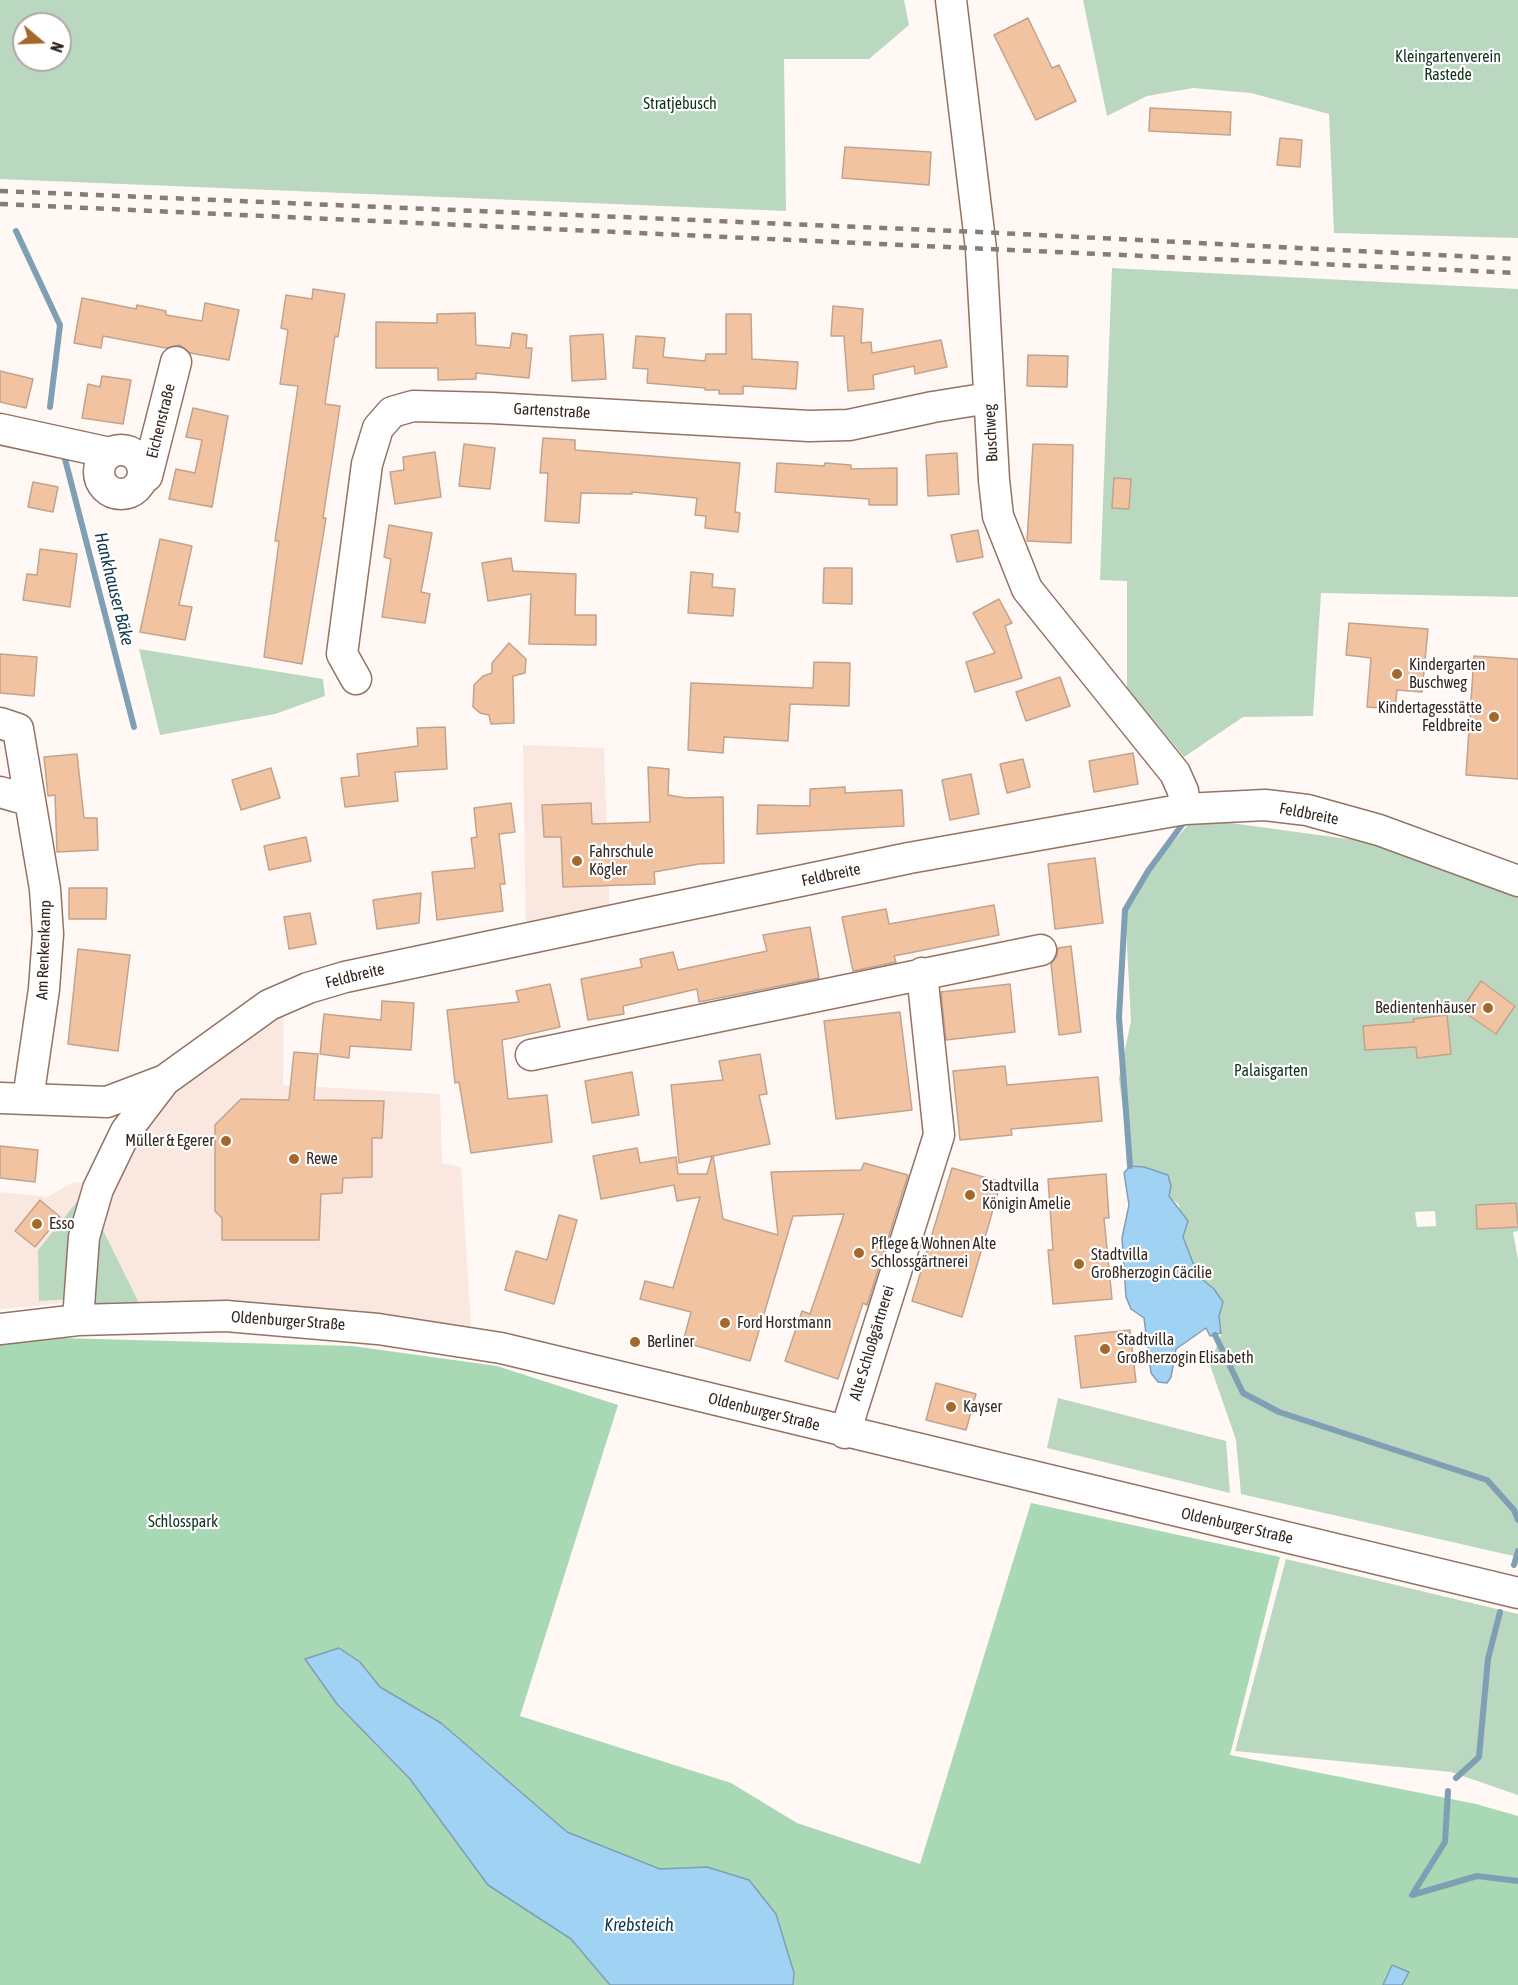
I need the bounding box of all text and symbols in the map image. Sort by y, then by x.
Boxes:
north arrow [12,12,72,72]
text: N [47,40,67,55]
park label: Kleingartenverein Rastede [1395,47,1501,85]
park label: Stratjebusch [643,94,717,114]
street label: Eichenstraße [142,382,180,460]
street label: Gartenstraße [513,399,591,423]
street label: Buschweg [980,403,1002,463]
water label: Hankhauser Bäke [89,530,139,648]
place label: Kindergarten Buschweg [1409,655,1485,693]
marker: Kindergarten Buschweg [1390,667,1404,681]
place label: Kindertagesstätte Feldbreite [1378,698,1482,736]
marker: Kindertagesstätte Feldbreite [1487,710,1501,724]
street label: Feldbreite [1278,799,1340,829]
place label: Fahrschule Kögler [589,842,653,880]
marker: Fahrschule Kögler [570,854,584,868]
street label: Feldbreite [800,859,862,891]
street label: Am Renkenkamp [33,900,55,1000]
street label: Feldbreite [324,959,386,993]
place label: Bedientenhäuser [1375,998,1476,1018]
marker: Bedientenhäuser [1481,1001,1495,1015]
park label: Palaisgarten [1234,1061,1308,1081]
place label: Müller & Egerer [125,1131,214,1151]
marker: Müller & Egerer [219,1134,233,1148]
place label: Rewe [306,1149,338,1169]
marker: Rewe [287,1152,301,1166]
place label: Stadtvilla Königin Amelie [982,1176,1071,1214]
marker: Stadtvilla Königin Amelie [963,1188,977,1202]
place label: Esso [49,1214,75,1234]
marker: Esso [30,1217,44,1231]
place label: Pflege & Wohnen Alte Schlossgärtnerei [871,1234,996,1272]
place label: Stadtvilla Großherzogin Cäcilie [1091,1245,1212,1283]
marker: Pflege & Wohnen Alte Schlossgärtnerei [852,1246,866,1260]
marker: Stadtvilla Großherzogin Cäcilie [1072,1257,1086,1271]
street label: Alte Schloßgärtnerei [845,1283,899,1403]
street label: Oldenburger Straße [230,1307,346,1335]
place label: Ford Horstmann [737,1313,831,1333]
marker: Ford Horstmann [718,1316,732,1330]
place label: Stadtvilla Großherzogin Elisabeth [1117,1330,1254,1368]
place label: Berliner [647,1332,694,1352]
marker: Berliner [628,1335,642,1349]
marker: Stadtvilla Großherzogin Elisabeth [1098,1342,1112,1356]
street label: Oldenburger Straße [706,1389,822,1435]
place label: Kayser [963,1397,1002,1417]
marker: Kayser [944,1400,958,1414]
street label: Oldenburger Straße [1179,1504,1295,1548]
park label: Schlosspark [148,1512,218,1532]
water label: Krebsteich [604,1914,674,1936]

